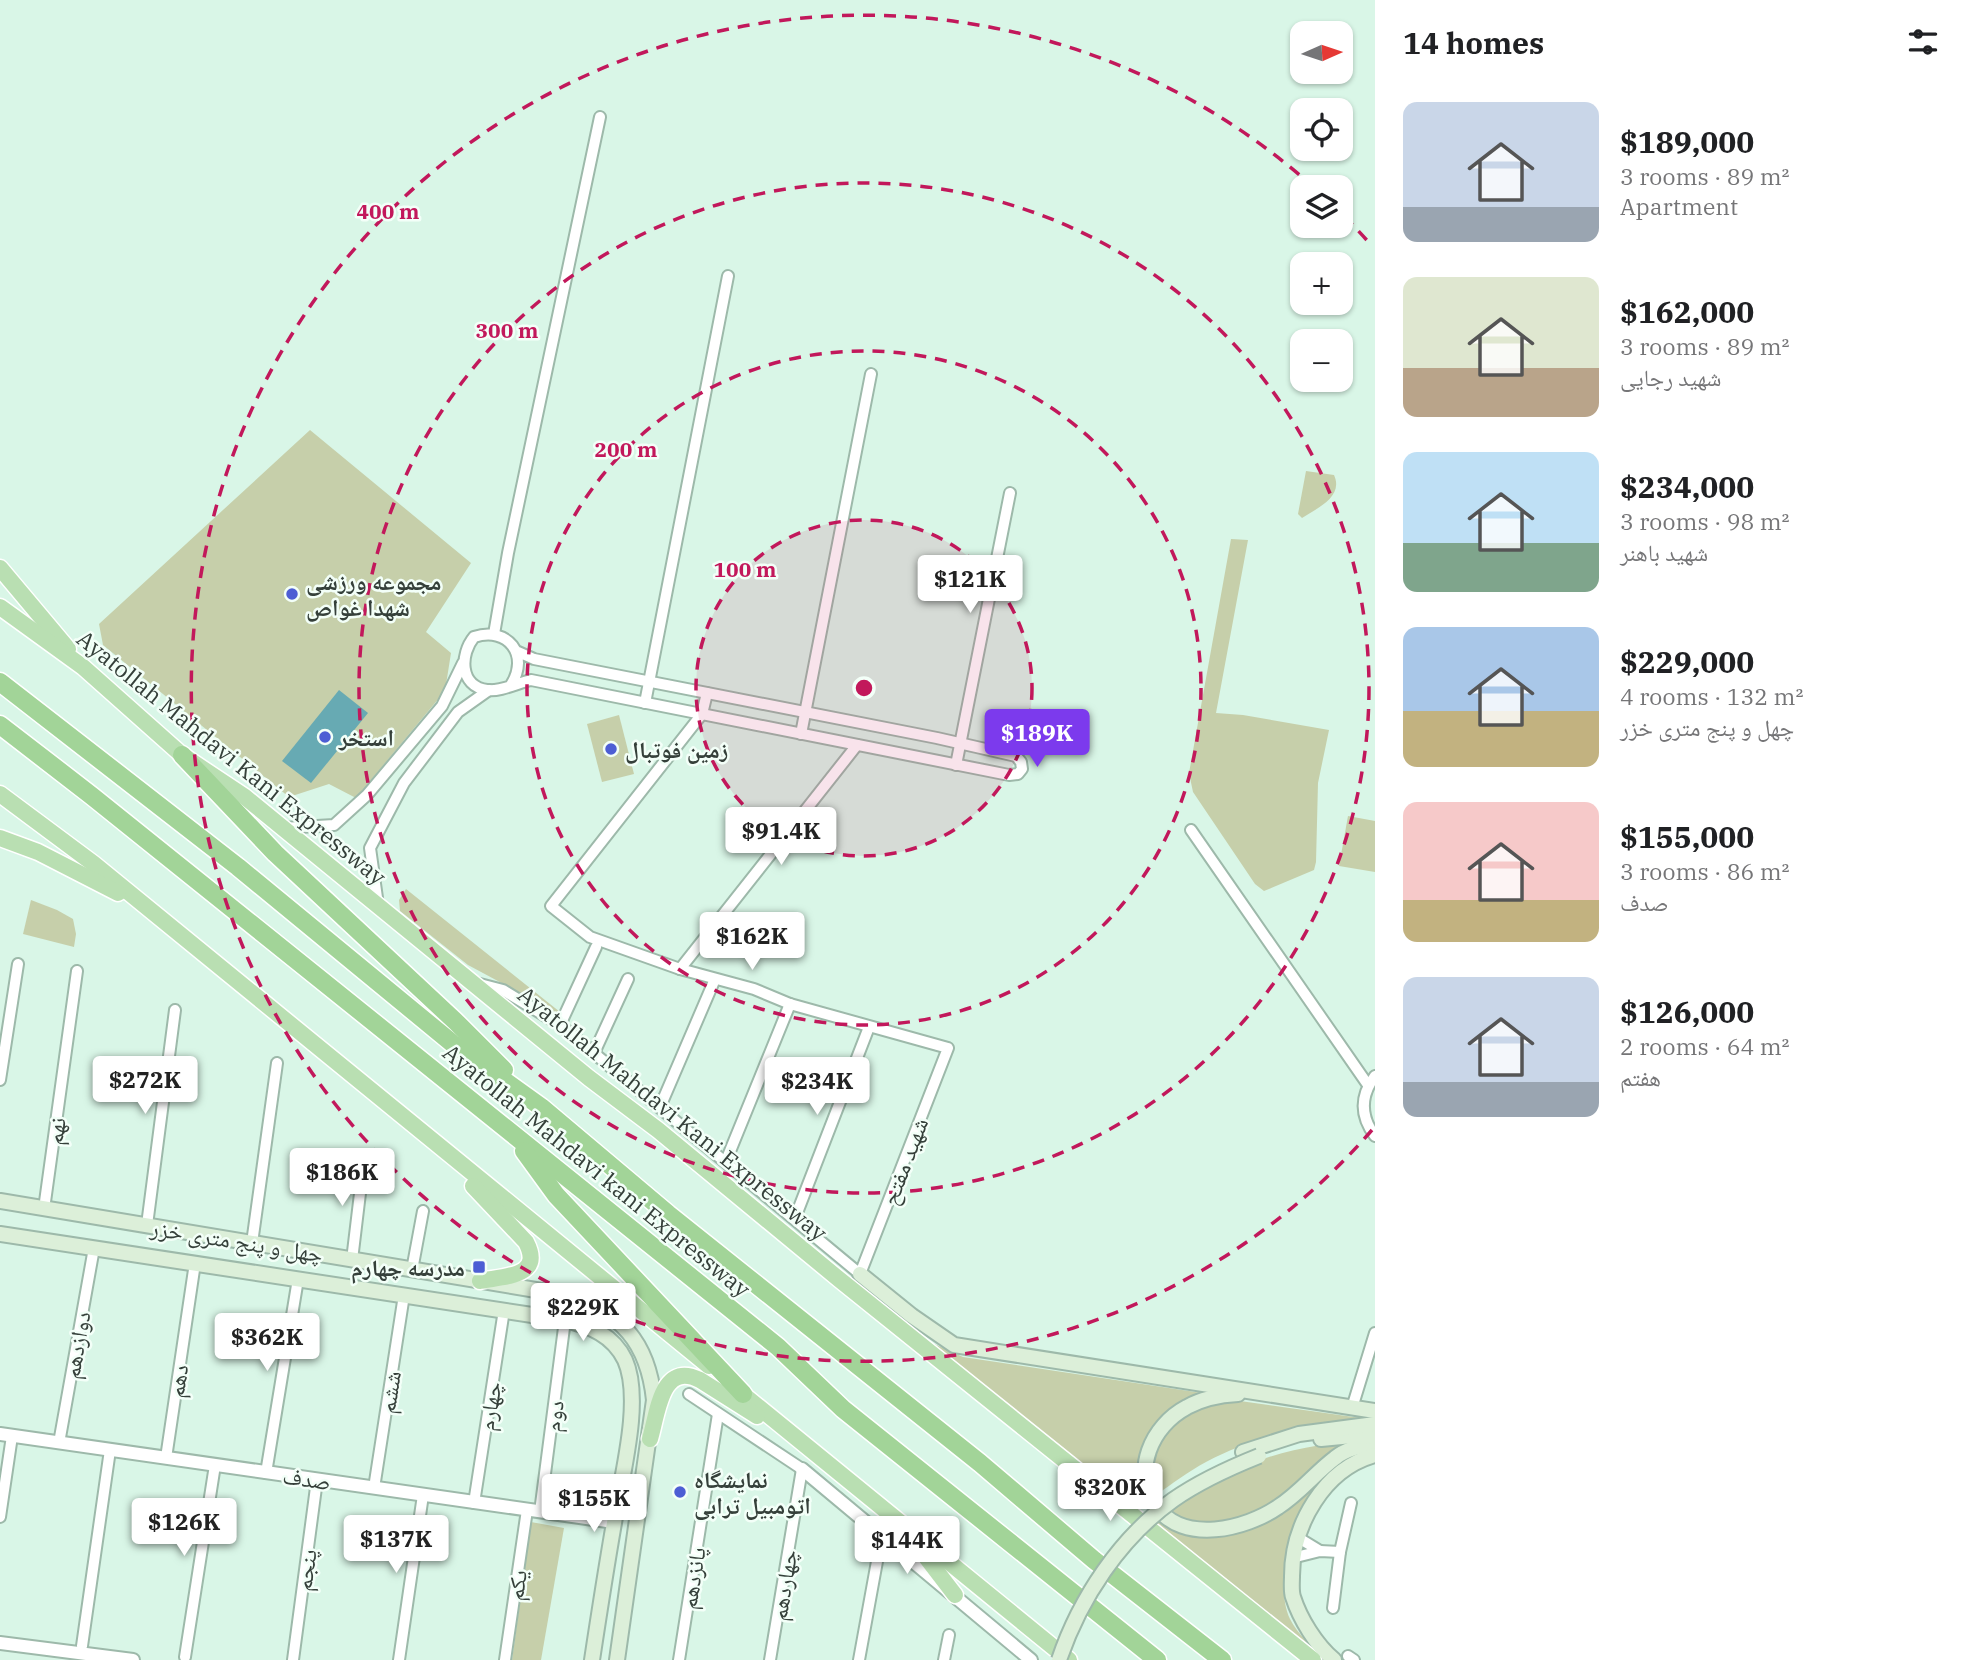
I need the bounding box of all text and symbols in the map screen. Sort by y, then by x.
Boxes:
north arrow [1290,21,1353,84]
map controls [1290,21,1353,392]
text: 14 homes [1403,23,1544,62]
icon: filters [1904,23,1942,61]
button: locate [1290,98,1353,161]
text: $189,000 [1620,122,1754,161]
icon: home [1459,130,1543,214]
text: 3 rooms · 89 m² [1620,161,1790,191]
button: layers [1290,175,1353,238]
text: Apartment [1620,191,1738,221]
text: 400 m [356,197,420,225]
button: + [1290,252,1353,315]
text: $162,000 [1620,292,1754,331]
icon: home [1459,305,1543,389]
text: 300 m [475,316,539,344]
button: − [1290,329,1353,392]
text: 3 rooms · 89 m² [1620,331,1790,361]
text: شهید رجایی [1620,362,1721,392]
text: 200 m [594,435,658,463]
text: $234,000 [1620,467,1754,506]
icon: home [1459,480,1543,564]
text: 3 rooms · 98 m² [1620,506,1790,536]
text: شهید باهنر [1620,537,1708,567]
text: 100 m [713,555,777,583]
pin: $121K [921,556,1019,615]
text: $121K [934,563,1006,593]
place label: مجموعه ورزشی شهدا غواص [306,566,441,622]
marker: مجموعه ورزشی شهدا غواص [284,586,300,602]
street label: Ayatollah Mahdavi Kani Expressway [71,623,393,892]
text: $229,000 [1620,642,1754,681]
icon: home [1459,655,1543,739]
centre of rings [852,676,876,700]
text: 4 rooms · 132 m² [1620,681,1803,711]
pin: $189K [988,710,1086,769]
text: چهل و پنج متری خزر [1620,712,1794,742]
text: $189K [1001,717,1073,747]
place label: استخر [338,722,394,752]
marker: استخر [317,729,333,745]
place label: زمین فوتبال [625,734,728,764]
marker: زمین فوتبال [603,741,619,757]
pin: $91.4K [724,808,838,867]
text: $91.4K [741,815,821,845]
text: $155,000 [1620,817,1754,856]
icon: home [1459,830,1543,914]
text: 3 rooms · 86 m² [1620,856,1790,886]
text: صدف [1620,887,1668,917]
pin: $162K [703,912,801,972]
text: $162K [716,920,788,950]
street label: Ayatollah Mahdavi Kani Expressway [512,979,834,1248]
text: $126,000 [1620,992,1754,1031]
icon: home [1459,1005,1543,1089]
text: 2 rooms · 64 m² [1620,1031,1790,1061]
street label: Ayatollah Mahdavi kani Expressway [437,1037,757,1304]
pin: $272K [96,1056,194,1116]
pin: $234K [768,1058,866,1117]
text: هفتم [1620,1062,1661,1092]
text: $272K [109,1064,181,1094]
text: $234K [781,1065,853,1095]
street label: شهید مفتح [874,1113,935,1209]
street label: نهم [38,1115,74,1147]
pin: $186K [293,1148,391,1208]
text: $186K [306,1156,378,1186]
street label: چهل و پنج متری خزر [148,1211,325,1269]
place label: مدرسه چهارم [351,1252,465,1284]
marker: مدرسه چهارم [471,1259,487,1275]
pin: $229K [534,1284,632,1343]
text: $229K [547,1291,619,1321]
street label: دوازدهم [55,1309,99,1381]
pin: $362K [218,1314,316,1373]
text: $362K [231,1321,303,1351]
street label: دهم [160,1362,196,1400]
street label: ششم [371,1369,409,1416]
street label: چهارم [470,1379,510,1433]
street label: دوم [536,1399,572,1434]
street label: صدف [281,1460,333,1496]
place label: نمایشگاه اتومبیل ترابی [694,1464,811,1520]
pin: $320K [1061,1464,1159,1523]
text: $320K [1074,1471,1146,1501]
pin: $155K [545,1474,643,1534]
text: $155K [558,1482,630,1512]
marker: نمایشگاه اتومبیل ترابی [672,1484,688,1500]
pin: $126K [135,1498,233,1558]
text: $126K [148,1506,220,1536]
pin: $137K [347,1516,445,1575]
pin: $144K [858,1516,956,1576]
text: $137K [360,1523,432,1553]
text: $144K [871,1524,943,1554]
street label: پانزدهم [672,1545,714,1612]
street label: پنجم [287,1547,325,1593]
street label: چهاردهم [763,1547,805,1623]
street label: یکم [499,1568,535,1603]

